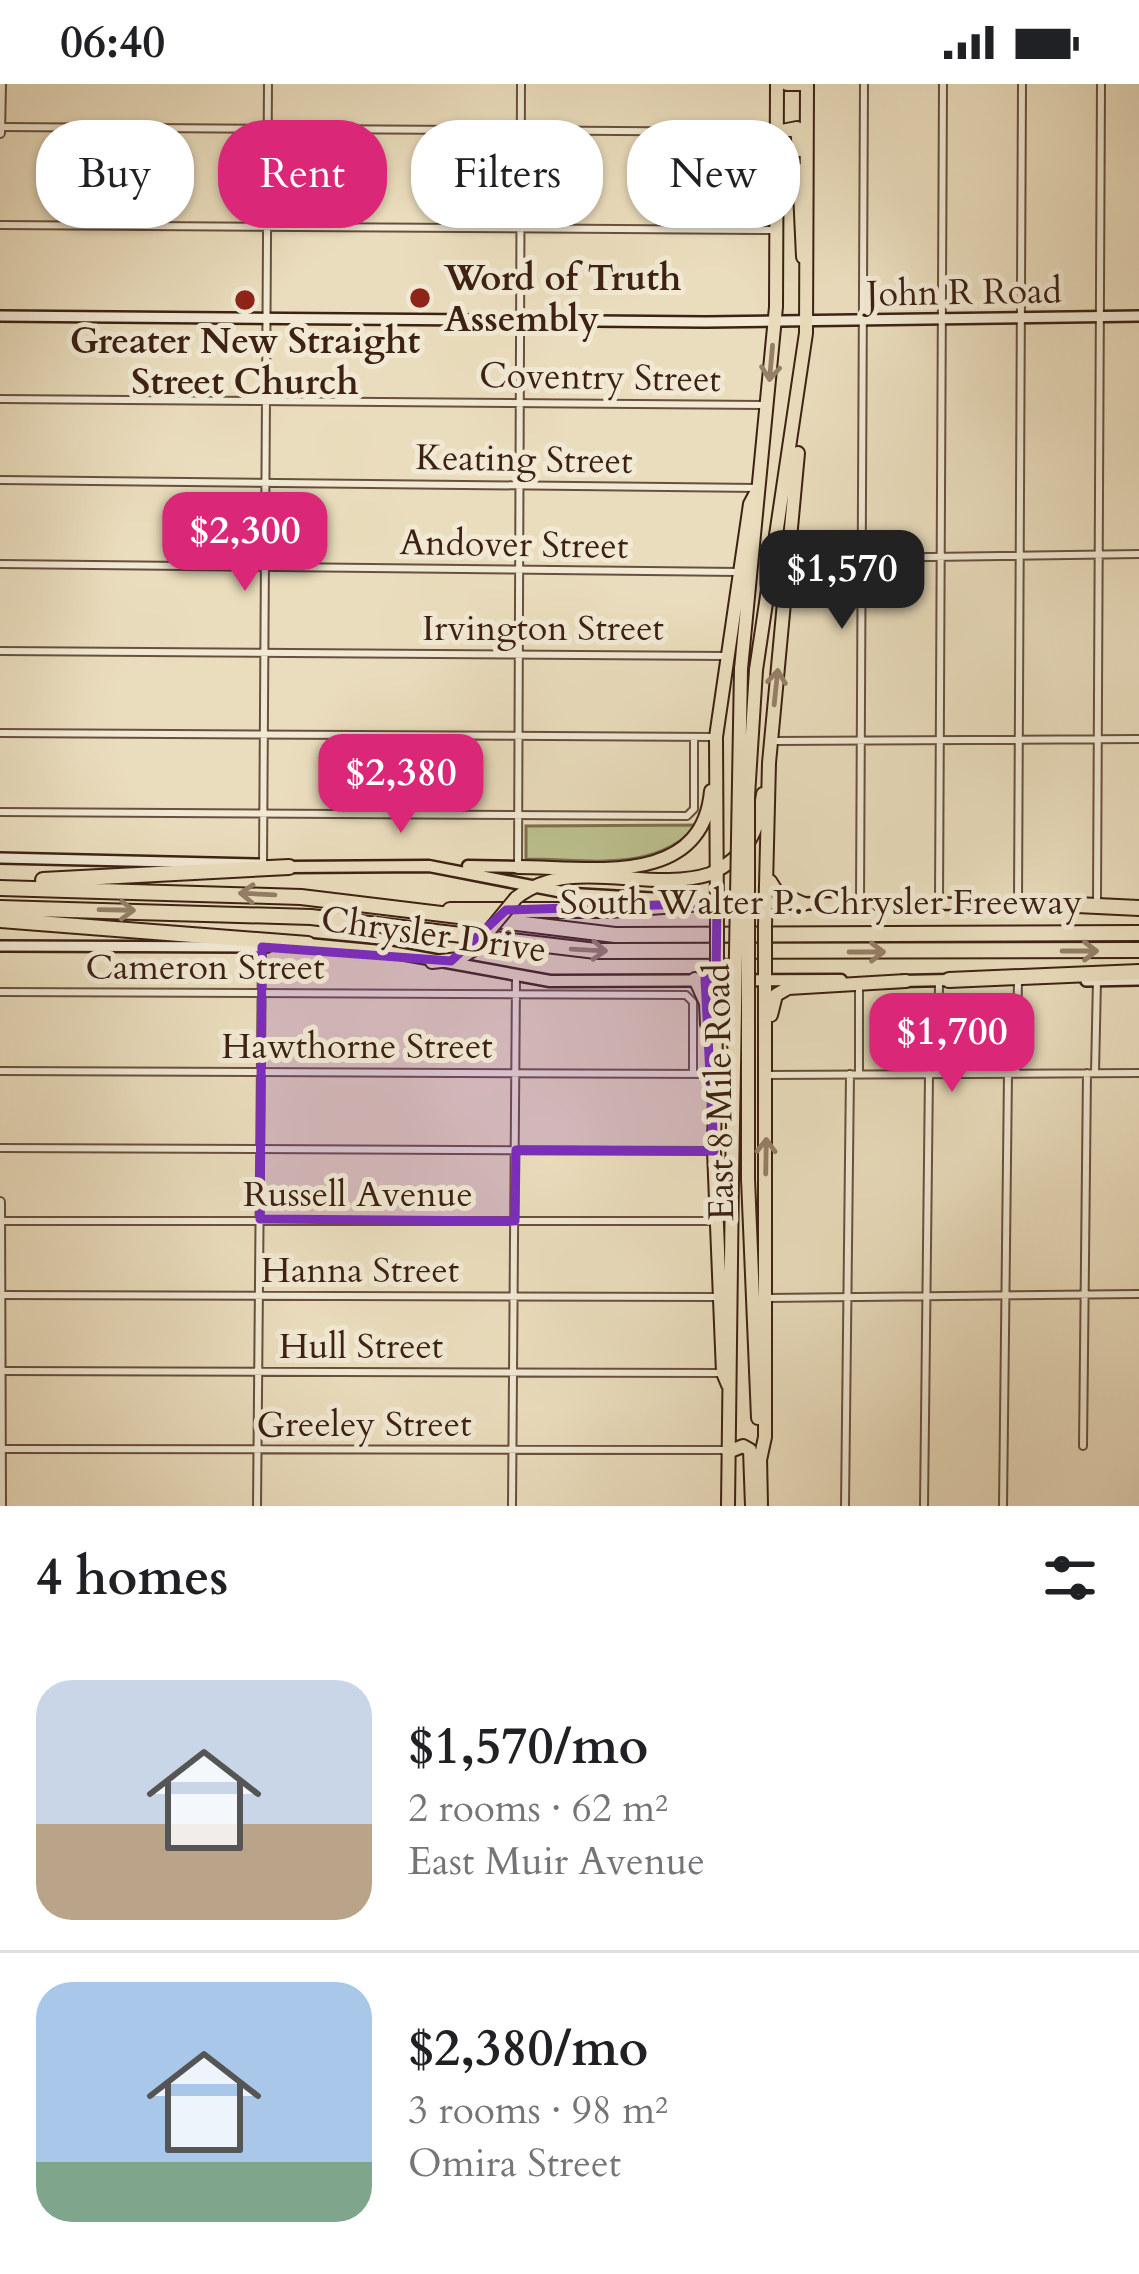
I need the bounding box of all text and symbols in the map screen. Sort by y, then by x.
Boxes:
text: 06:40 [60,12,165,73]
chip: Buy [36,120,194,228]
chip: Rent [218,120,387,228]
chip: Filters [411,120,603,228]
chip: New [627,120,800,228]
place label: Word of Truth Assembly [443,254,682,344]
street label: John R Road [861,266,1062,319]
marker: Word of Truth Assembly [407,285,433,311]
marker: Greater New Straight Street Church [232,287,258,313]
place label: Greater New Straight Street Church [70,317,421,407]
one-way arrow [760,343,783,382]
street label: Coventry Street [479,351,721,404]
street label: Keating Street [415,433,633,486]
pin: $2,300 [147,492,343,594]
text: $2,300 [189,504,301,557]
street label: Andover Street [399,518,629,571]
pin: $1,570 [744,530,940,632]
text: $1,570 [786,542,898,595]
street label: Irvington Street [422,604,664,653]
one-way arrow [765,668,788,707]
pin: $2,380 [303,734,499,836]
text: $2,380 [345,746,457,799]
street label: South Walter P. Chrysler Freeway [560,878,1082,927]
one-way arrow [238,882,277,905]
street label: Chrysler Drive [318,894,550,975]
one-way arrow [97,899,136,922]
one-way arrow [569,939,608,962]
one-way arrow [1060,940,1099,962]
one-way arrow [847,941,886,963]
street label: Cameron Street [85,943,325,992]
street label: East 8 Mile Road [693,963,746,1221]
pin: $1,700 [854,993,1050,1095]
text: $1,700 [896,1005,1008,1058]
street label: Hawthorne Street [221,1022,493,1071]
one-way arrow [755,1137,778,1176]
street label: Russell Avenue [243,1170,473,1219]
street label: Hanna Street [261,1246,459,1295]
street label: Hull Street [279,1322,443,1371]
street label: Greeley Street [256,1400,472,1449]
text: 4 homes [36,1543,228,1613]
icon: filters [1037,1545,1103,1611]
text: $1,570/mo [408,1712,648,1782]
icon: home [132,1728,276,1872]
text: 2 rooms · 62 m² [408,1782,668,1835]
text: East Muir Avenue [408,1835,705,1888]
text: $2,380/mo [408,2014,648,2084]
icon: home [132,2030,276,2174]
text: 3 rooms · 98 m² [408,2084,668,2137]
text: Omira Street [408,2137,621,2190]

